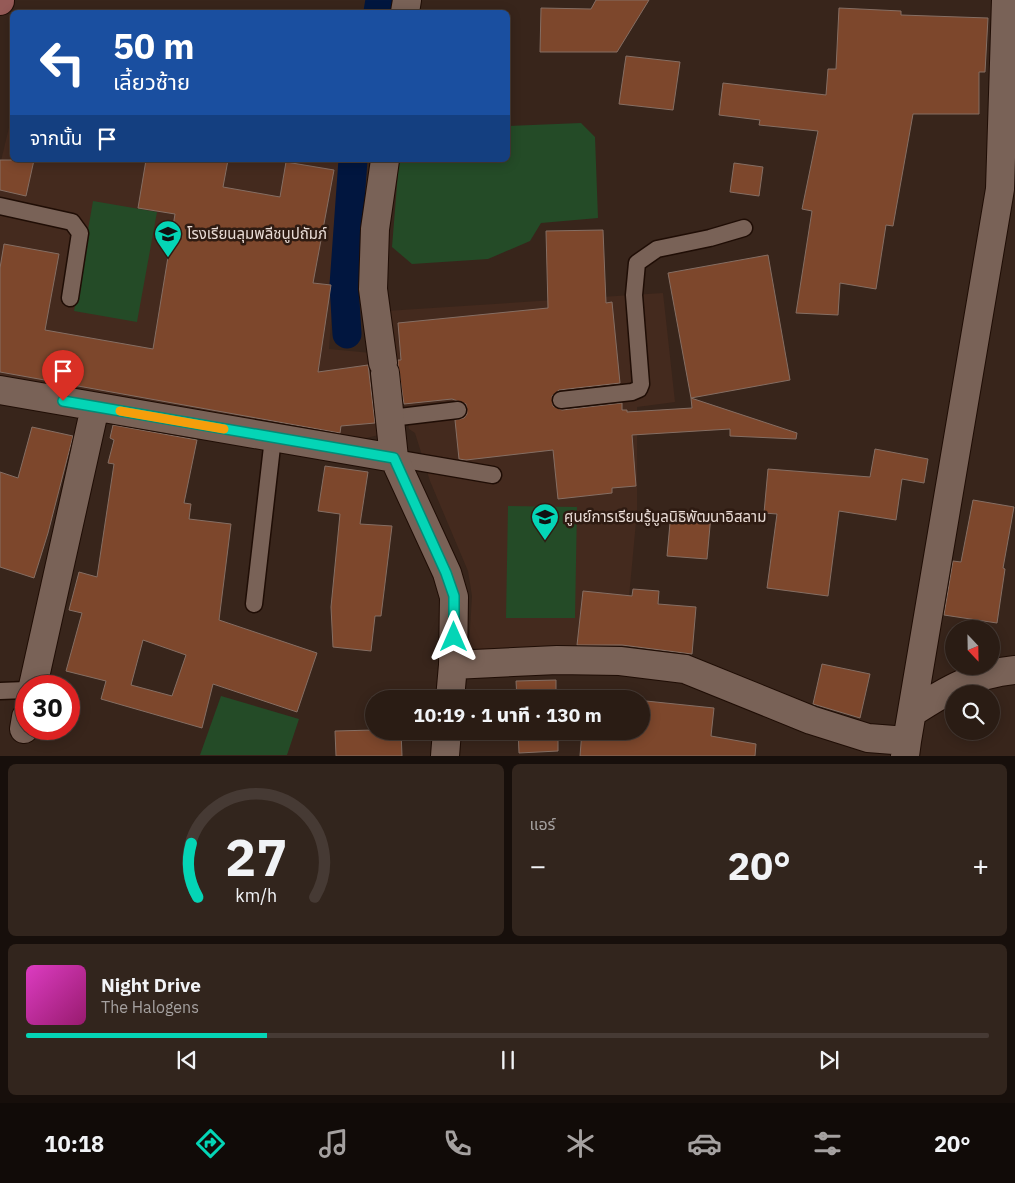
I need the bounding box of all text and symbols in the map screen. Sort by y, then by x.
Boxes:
text: 50 m [113,23,195,69]
icon: left [30,30,95,95]
text: เลี้ยวซ้าย [113,67,190,96]
icon: arrive [93,125,121,153]
text: จากนั้น [30,126,83,150]
school or university icon: โรงเรียนลุมพลีชนูปถัมภ์ [153,219,183,258]
place label: โรงเรียนลุมพลีชนูปถัมภ์ [187,224,327,243]
pin [42,350,84,401]
icon: arrive [49,357,77,385]
school or university icon: ศูนย์การเรียนรู้มูลนิธิพัฒนาอิสลาม [530,502,560,541]
place label: ศูนย์การเรียนรู้มูลนิธิพัฒนาอิสลาม [564,507,766,526]
position arrow [427,610,479,662]
north arrow [945,620,1000,675]
map controls [945,620,1000,740]
speed limit sign: 30 [15,675,80,740]
button: search [945,685,1000,740]
text: 10:19 · 1 นาที · 130 m [413,703,602,727]
text: แอร์ [530,814,555,834]
text: 27 [225,823,287,890]
text: 20° [728,841,791,890]
text: − [530,847,546,884]
text: + [972,847,989,884]
text: km/h [235,884,277,907]
text: Night Drive [101,973,201,997]
text: The Halogens [101,997,199,1017]
icon: previous [173,1046,201,1074]
icon: pause [494,1046,522,1074]
icon: next [815,1046,843,1074]
icon: directions [193,1126,228,1161]
icon: music [316,1126,351,1161]
icon: phone [440,1126,475,1161]
icon: climate [563,1126,598,1161]
icon: car [687,1126,722,1161]
icon: filters [810,1126,845,1161]
text: 10:18 [44,1129,104,1158]
text: 20° [934,1129,971,1158]

